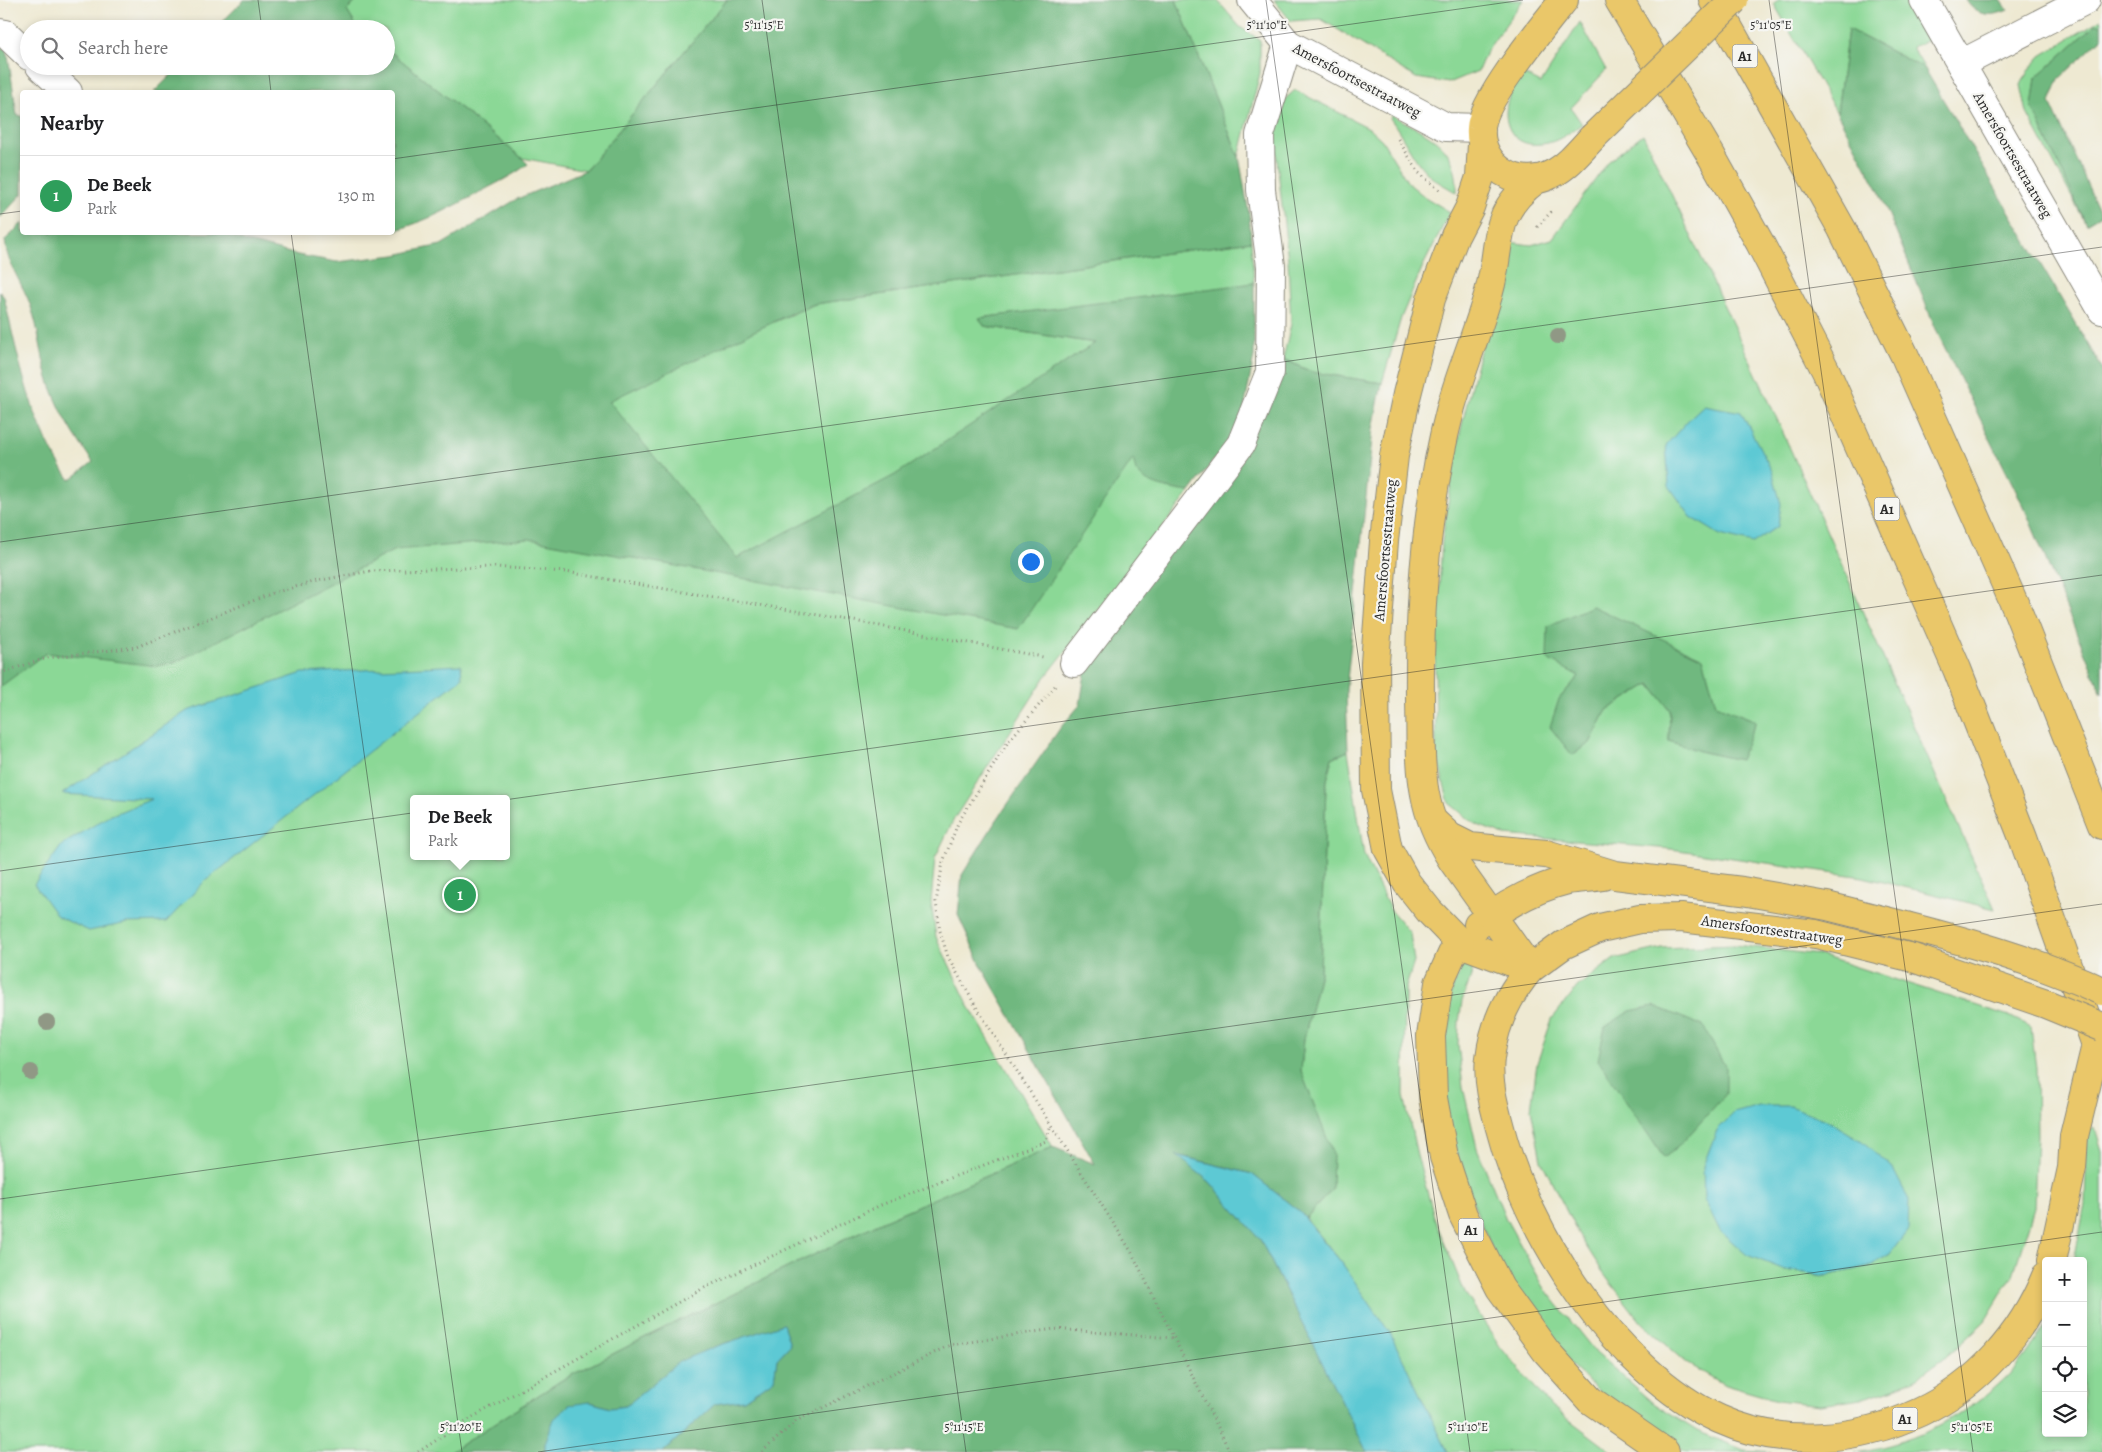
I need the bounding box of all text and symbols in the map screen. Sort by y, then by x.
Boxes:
text: 5°11'15"E [744,17,784,33]
text: 5°11'10"E [1247,17,1287,33]
text: 5°11'05"E [1750,17,1792,33]
search box [20,20,395,75]
icon: search [38,34,66,62]
text: Search here [78,35,168,61]
street label: Amersfoortsestraatweg [1289,37,1425,122]
road number: A1 [1732,44,1758,68]
street label: Amersfoortsestraatweg [1968,87,2058,222]
text: Nearby [40,109,103,137]
text: De Beek [87,172,151,198]
text: 1 [53,185,59,207]
text: 130 m [338,185,375,207]
text: Park [87,198,117,220]
street label: Amersfoortsestraatweg [1369,478,1401,623]
road number: A1 [1874,498,1900,520]
your location [1018,549,1044,575]
popup [410,795,510,860]
text: De Beek [428,804,492,830]
text: Park [428,830,458,852]
pin: 1 [444,876,476,914]
street label: Amersfoortsestraatweg [1699,910,1844,950]
road number: A1 [1458,1218,1484,1242]
map controls [2042,1257,2087,1437]
button: + [2042,1257,2087,1302]
button: − [2042,1302,2087,1347]
button: locate [2042,1347,2087,1392]
button: layers [2042,1392,2087,1437]
road number: A1 [1892,1408,1918,1430]
text: 5°11'20"E [440,1419,482,1435]
text: 5°11'15"E [944,1419,984,1435]
text: 5°11'10"E [1448,1419,1488,1435]
text: 5°11'05"E [1951,1419,1993,1435]

